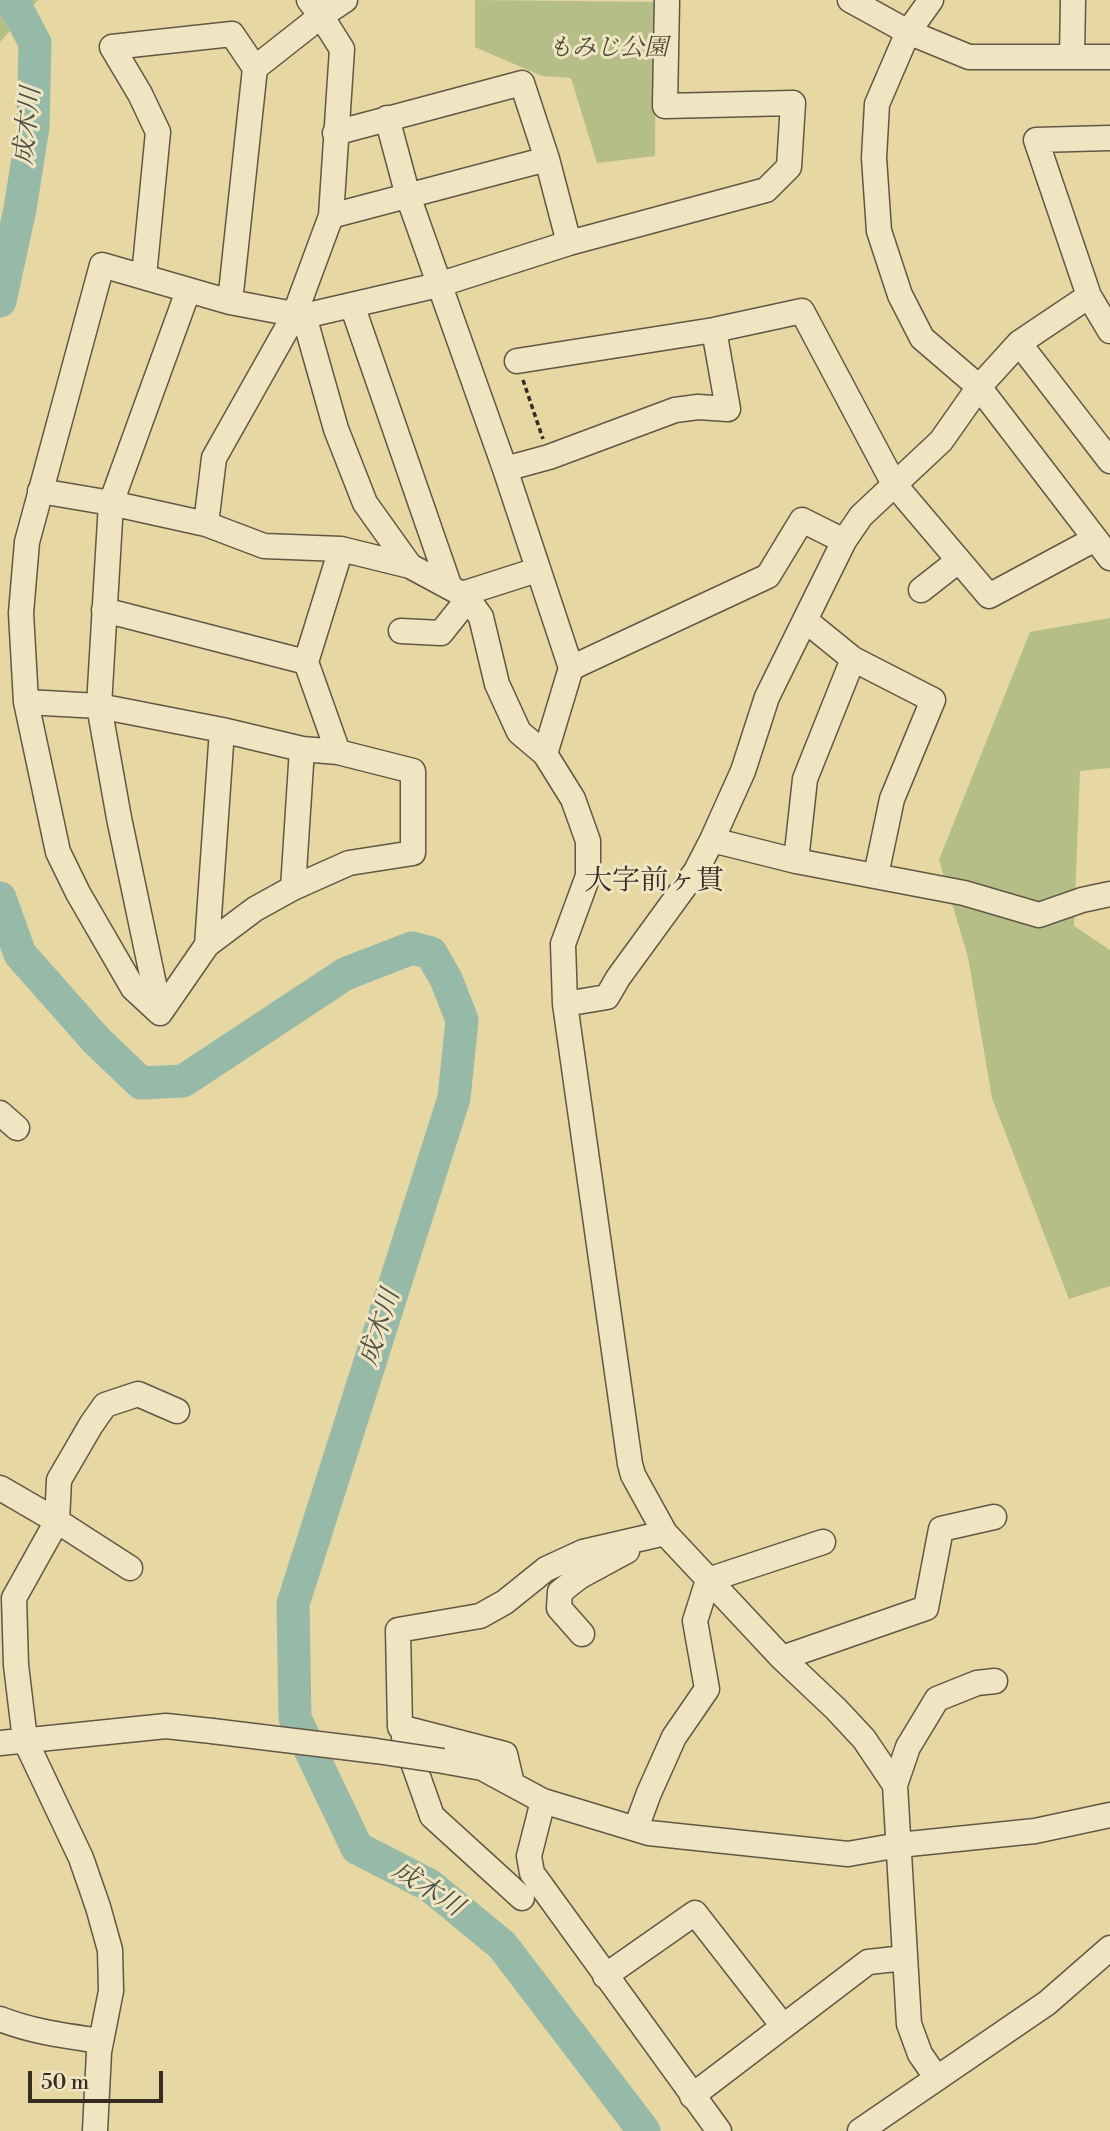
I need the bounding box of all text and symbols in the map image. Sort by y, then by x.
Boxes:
park label: もみじ公園 [548,35,668,63]
water label: 成木川 [9,86,49,166]
district label: 大字前ヶ貫 [584,865,724,899]
water label: 成木川 [354,1286,408,1370]
water label: 成木川 [386,1856,468,1924]
scale bar [32,2058,166,2102]
text: 50 m [41,2070,89,2096]

